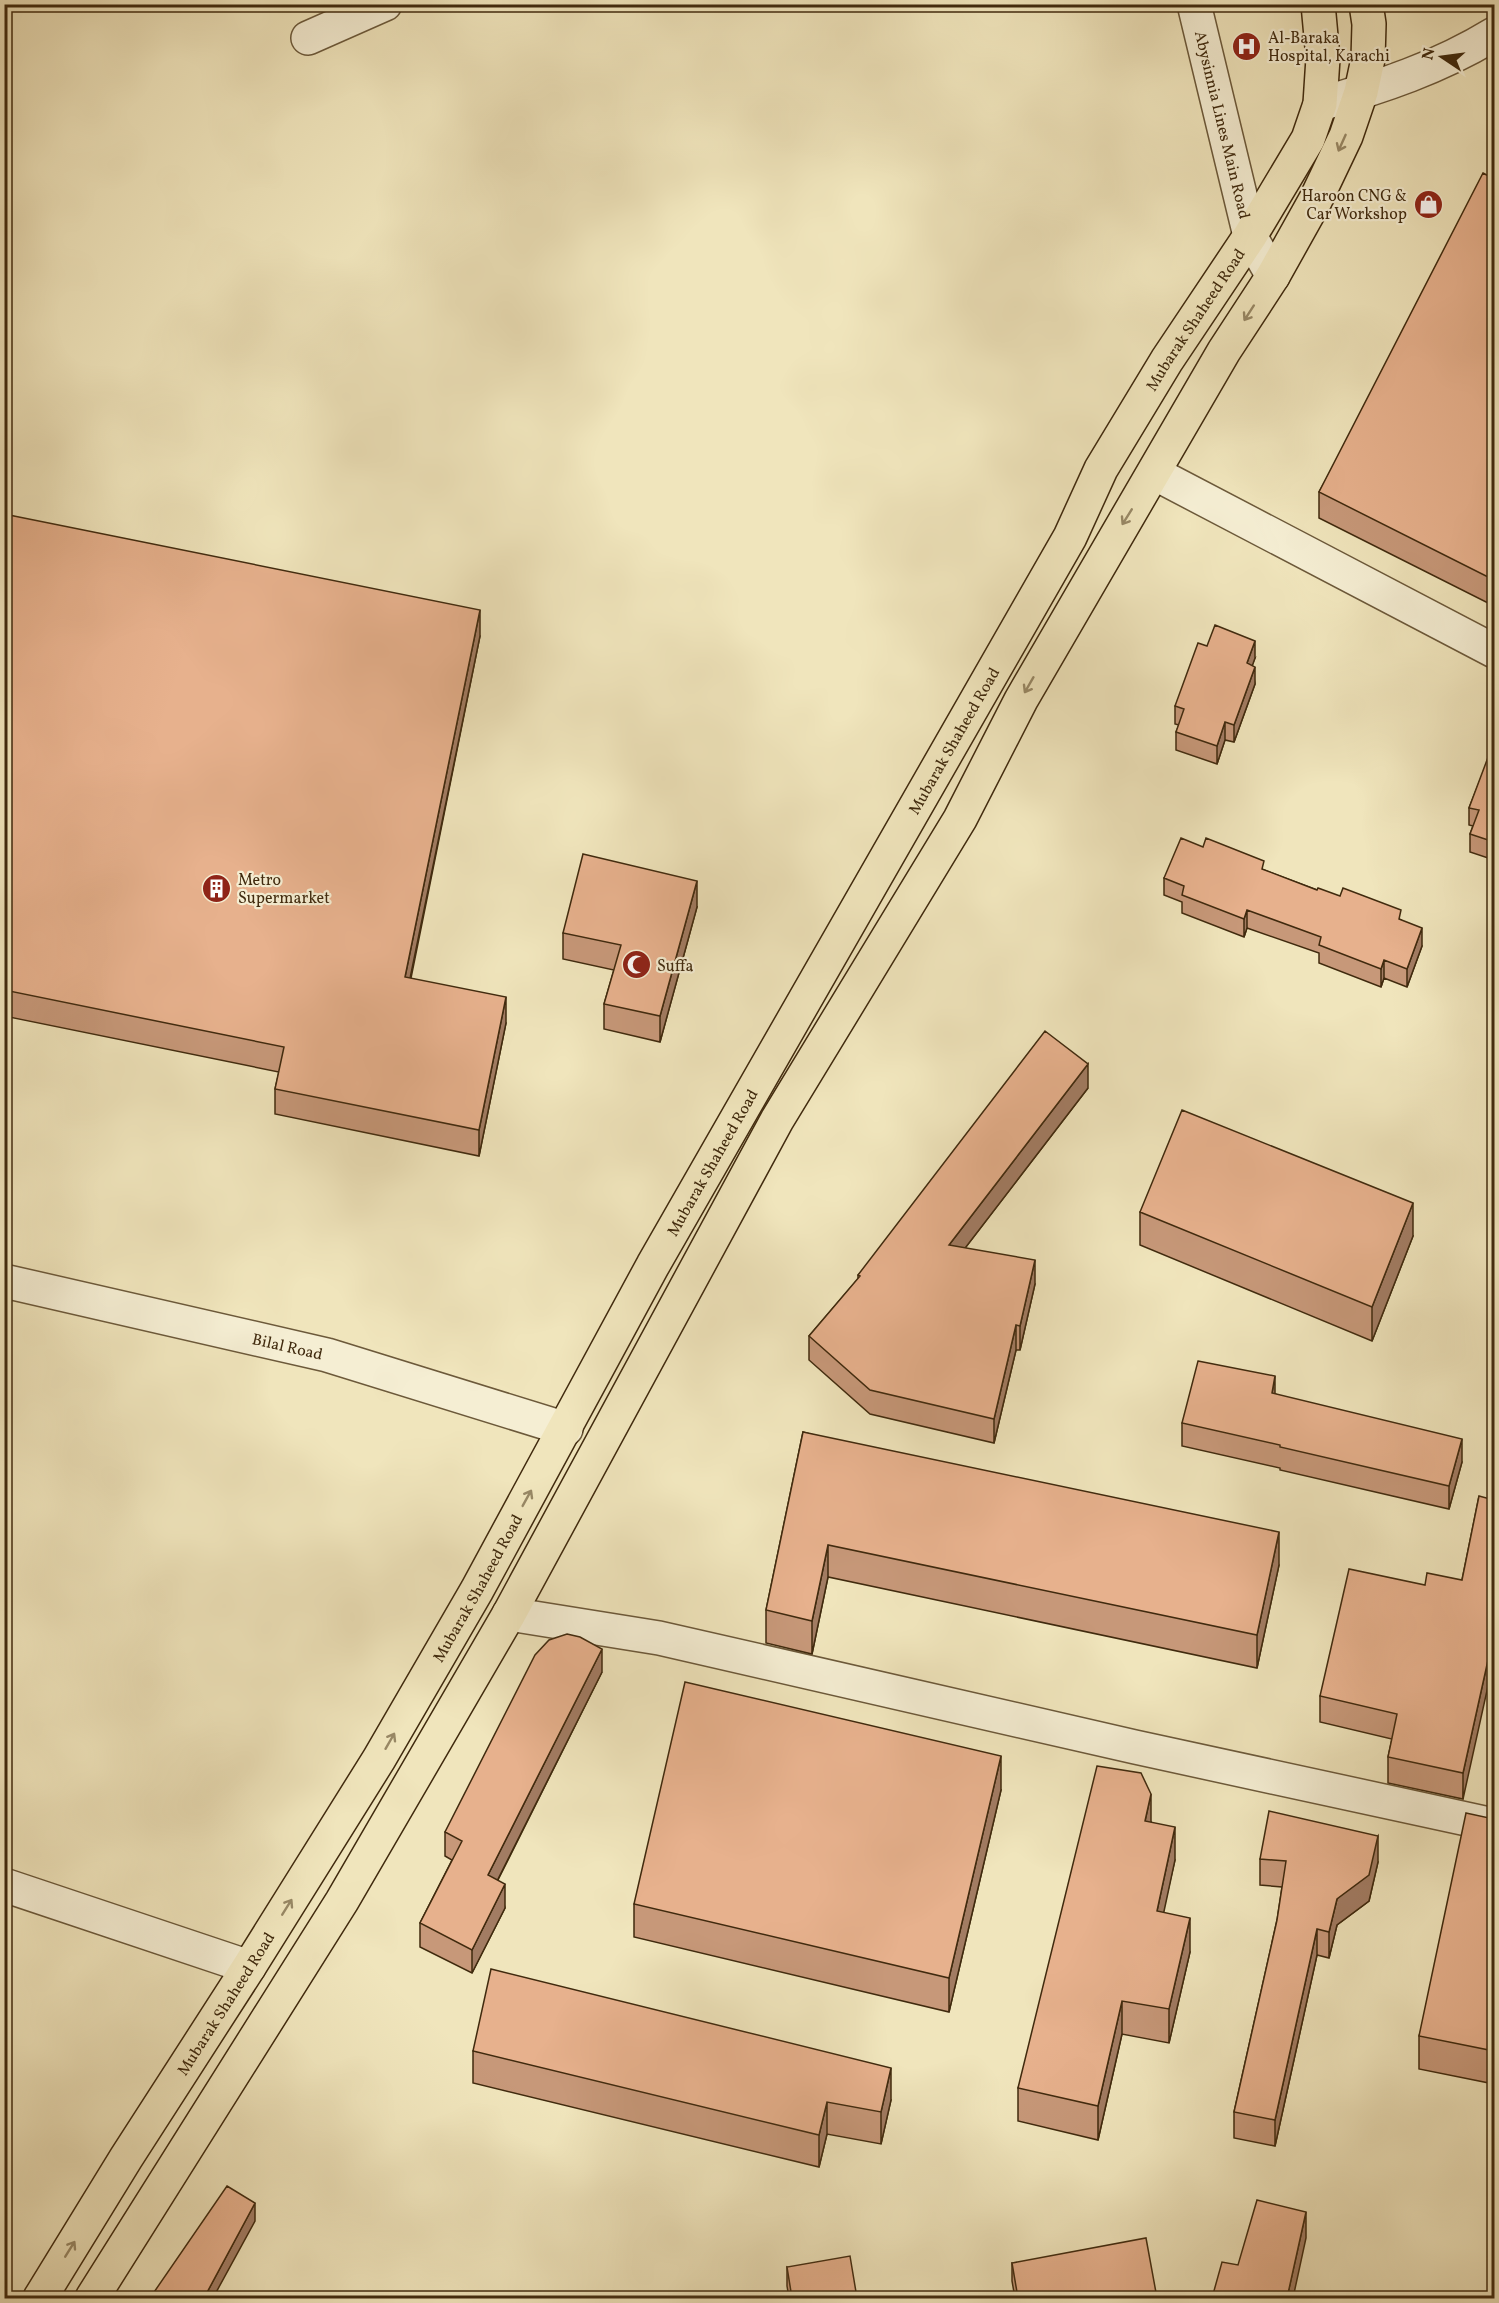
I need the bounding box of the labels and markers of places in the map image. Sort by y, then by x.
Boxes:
place label: Al-Baraka Hospital, Karachi [1268,28,1390,68]
hospital icon: Al-Baraka Hospital, Karachi [1231,30,1263,62]
place label: Haroon CNG & Car Workshop [1301,186,1407,226]
shop icon: Haroon CNG & Car Workshop [1412,188,1444,220]
place label: Metro Supermarket [238,870,330,910]
building icon: Metro Supermarket [201,872,233,904]
mosque icon: Suffa [620,949,652,981]
place label: Suffa [657,956,693,978]

